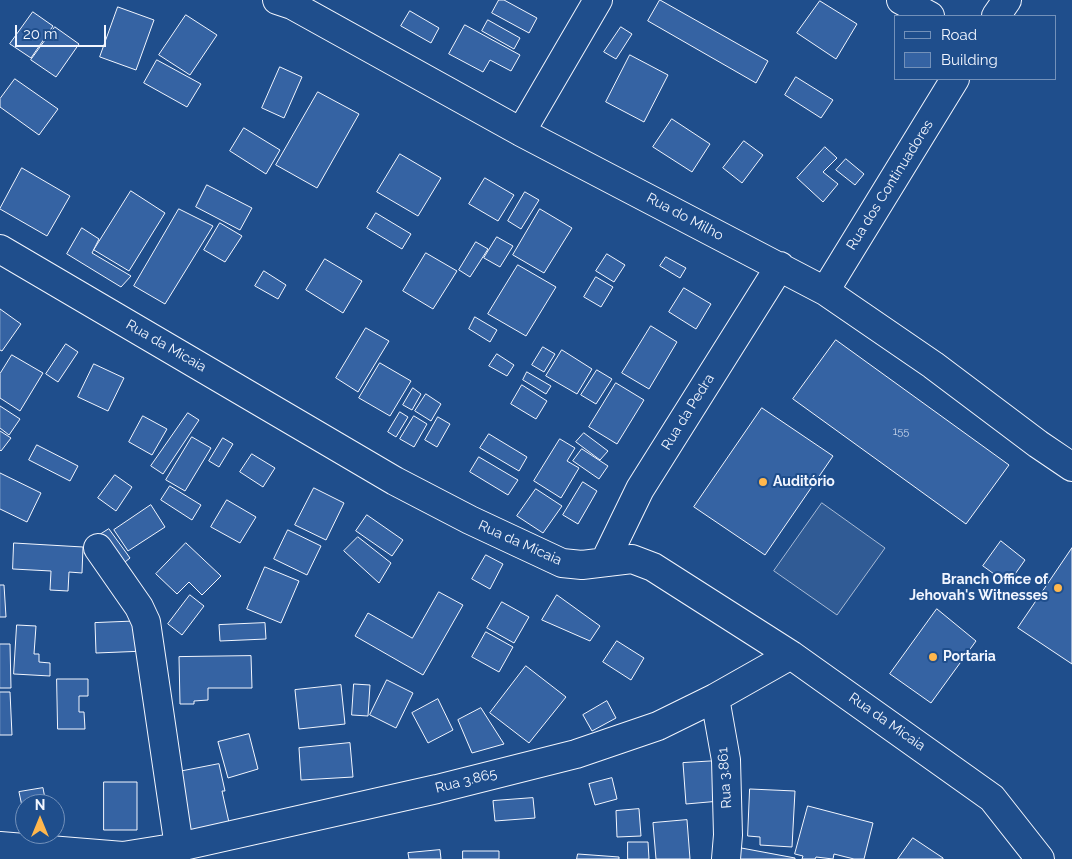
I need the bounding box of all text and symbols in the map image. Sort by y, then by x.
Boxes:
scale bar [18,15,109,47]
legend [894,15,1057,80]
text: 20 m [23,25,58,43]
text: Road [941,26,977,44]
text: Building [941,51,998,69]
street label: Rua dos Continuadores [843,117,937,253]
street label: Rua do Milho [644,190,726,244]
street label: Rua da Micaia [123,316,209,376]
street label: Rua da Pedra [658,371,718,453]
house number: 155 [893,425,909,439]
place label: Auditório [773,474,835,490]
marker: Auditório [757,476,769,488]
street label: Rua da Micaia [476,517,564,569]
place label: Branch Office of Jehovah's Witnesses [909,572,1048,604]
marker: Branch Office of Jehovah's Witnesses [1052,582,1064,594]
place label: Portaria [943,649,996,665]
marker: Portaria [927,651,939,663]
street label: Rua da Micaia [845,689,929,755]
street label: Rua 3.861 [714,747,736,809]
street label: Rua 3.865 [433,765,499,797]
north arrow [15,794,65,844]
text: N [35,797,45,813]

